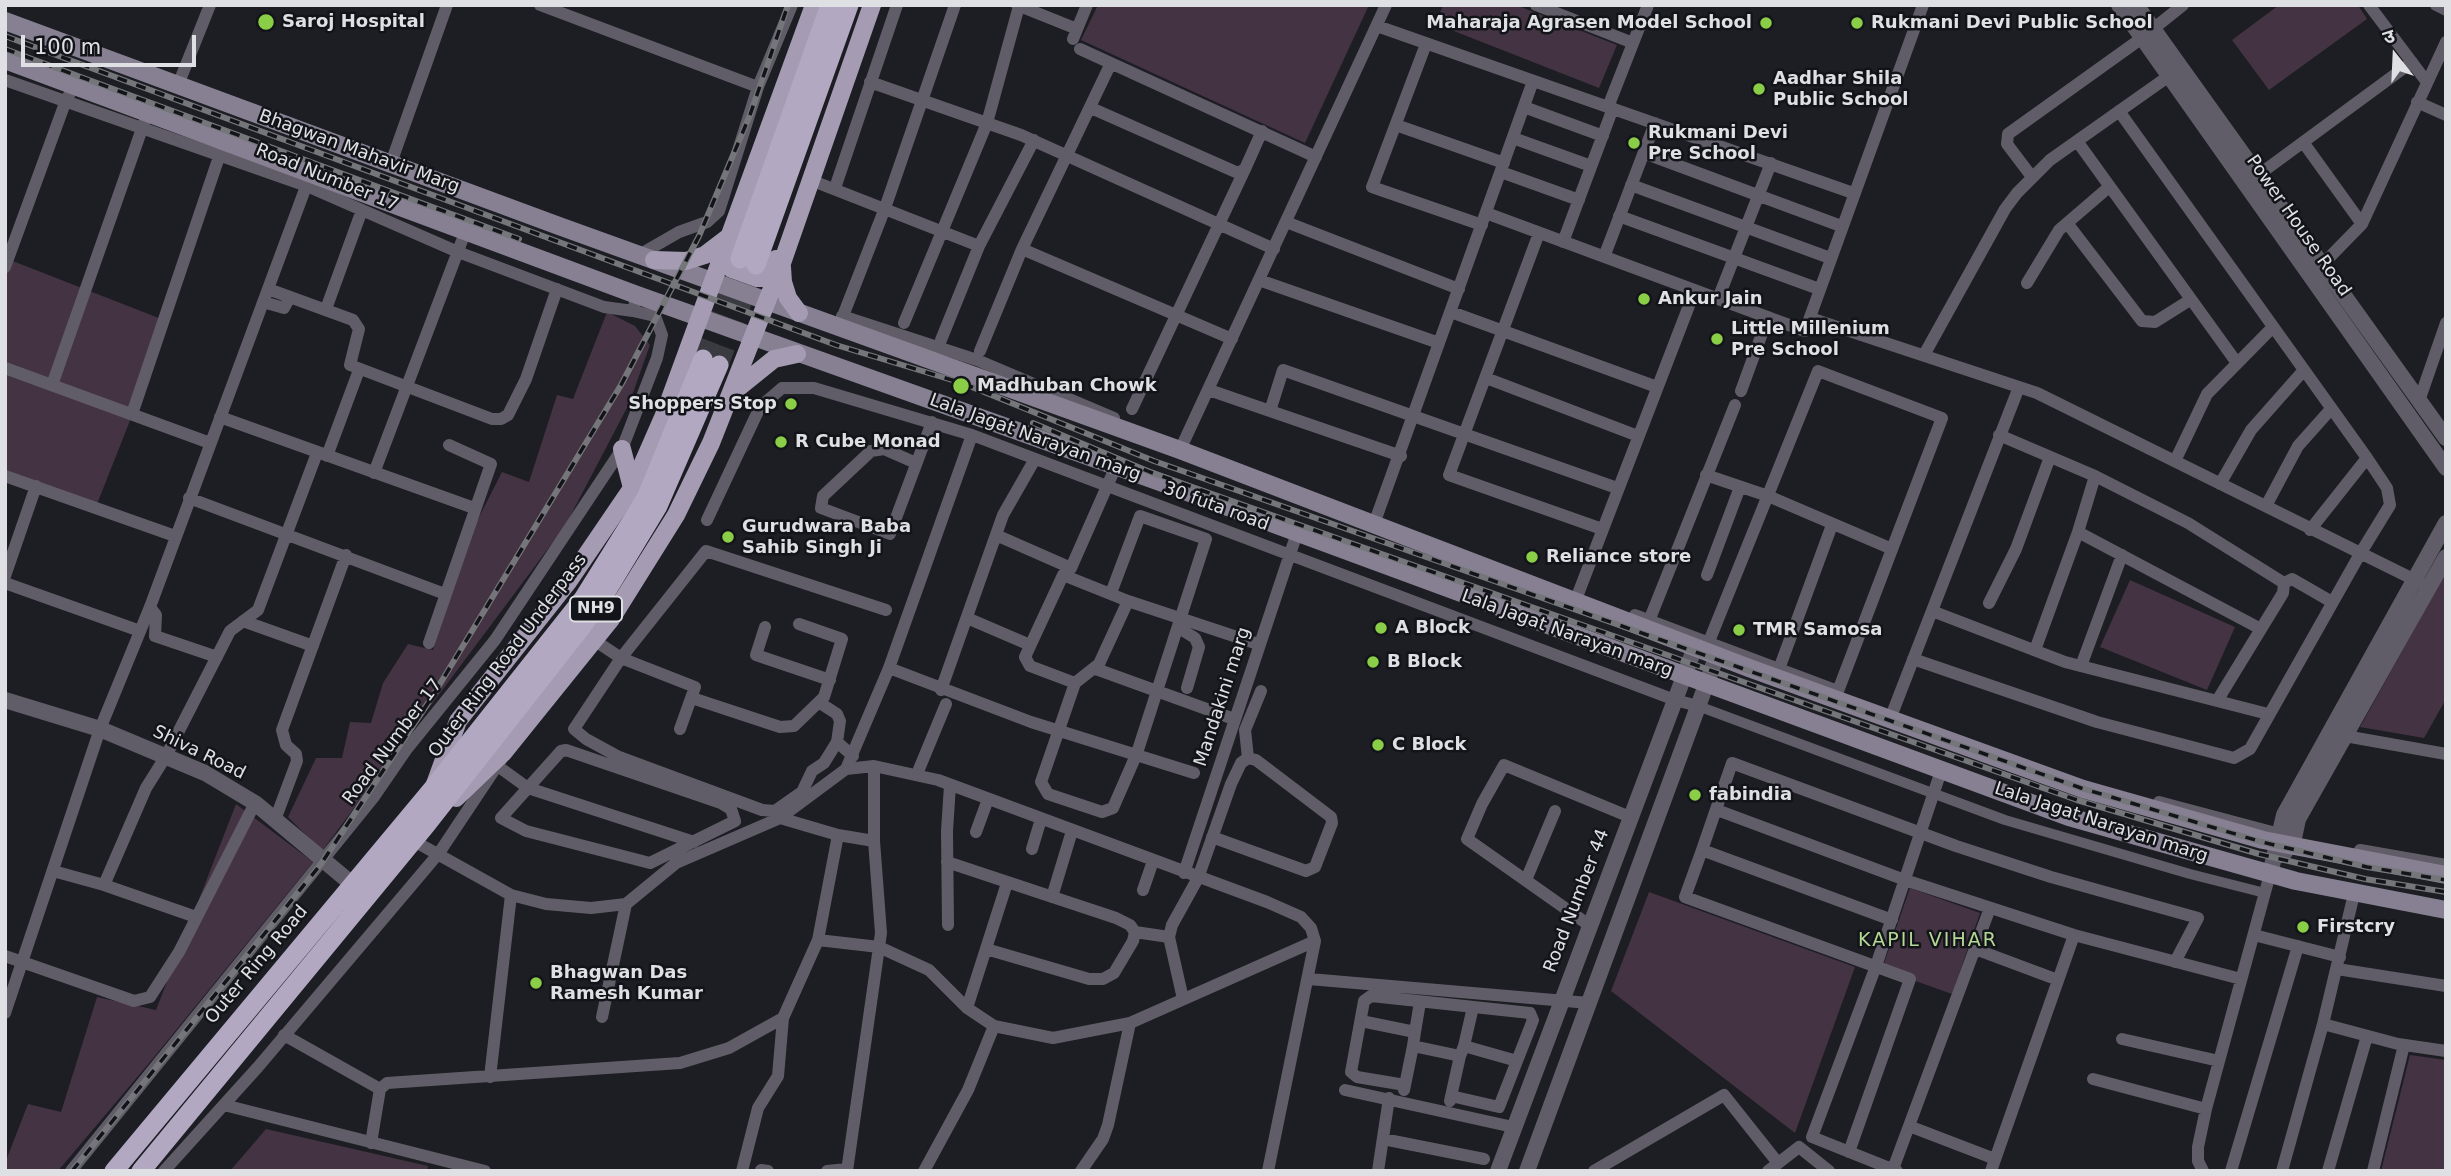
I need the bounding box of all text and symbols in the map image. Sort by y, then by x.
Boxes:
place label: Saroj Hospital [282,11,425,33]
marker: Saroj Hospital [256,12,276,32]
place label: Maharaja Agrasen Model School [1426,12,1752,34]
place label: Rukmani Devi Public School [1871,12,2153,34]
marker: Maharaja Agrasen Model School [1758,15,1774,31]
marker: Rukmani Devi Public School [1849,15,1865,31]
scale bar [24,21,200,65]
north arrow [2360,21,2430,91]
text: उ [2380,24,2397,48]
text: 100 m [34,35,101,59]
place label: Aadhar Shila Public School [1773,68,1909,110]
marker: Aadhar Shila Public School [1751,81,1767,97]
street label: Bhagwan Mahavir Marg [256,106,462,198]
place label: Rukmani Devi Pre School [1648,122,1788,164]
marker: Rukmani Devi Pre School [1626,135,1642,151]
street label: Road Number 17 [253,140,401,216]
street label: Power House Road [2241,151,2355,301]
place label: Ankur Jain [1658,288,1763,310]
marker: Ankur Jain [1636,291,1652,307]
place label: Little Millenium Pre School [1731,318,1890,360]
marker: Little Millenium Pre School [1709,331,1725,347]
place label: Madhuban Chowk [977,375,1157,397]
marker: Madhuban Chowk [951,376,971,396]
street label: Lala Jagat Narayan marg [926,390,1144,486]
place label: Shoppers Stop [628,393,777,415]
marker: Shoppers Stop [783,396,799,412]
place label: R Cube Monad [795,431,941,453]
marker: R Cube Monad [773,434,789,450]
street label: 30 futa road [1160,478,1272,536]
place label: Gurudwara Baba Sahib Singh Ji [742,516,911,558]
marker: Gurudwara Baba Sahib Singh Ji [720,529,736,545]
place label: Reliance store [1546,546,1691,568]
marker: Reliance store [1524,549,1540,565]
street label: Outer Ring Road Underpass [424,550,592,762]
street label: Lala Jagat Narayan marg [1458,586,1676,682]
road number: NH9 [570,596,622,622]
place label: A Block [1395,617,1470,639]
place label: TMR Samosa [1753,619,1882,641]
marker: A Block [1373,620,1389,636]
marker: TMR Samosa [1731,622,1747,638]
street label: Mandakini marg [1190,625,1256,769]
place label: B Block [1387,651,1462,673]
marker: B Block [1365,654,1381,670]
street label: Road Number 17 [339,675,447,809]
street label: Shiva Road [149,721,249,785]
place label: C Block [1392,734,1466,756]
marker: C Block [1370,737,1386,753]
street label: Lala Jagat Narayan marg [1992,778,2210,868]
place label: fabindia [1709,784,1792,806]
marker: fabindia [1687,787,1703,803]
street label: Road Number 44 [1540,826,1614,976]
street label: Outer Ring Road [201,901,313,1029]
place label: Firstcry [2317,916,2395,938]
marker: Firstcry [2295,919,2311,935]
district label: KAPIL VIHAR [1859,930,1997,952]
place label: Bhagwan Das Ramesh Kumar [550,962,703,1004]
marker: Bhagwan Das Ramesh Kumar [528,975,544,991]

